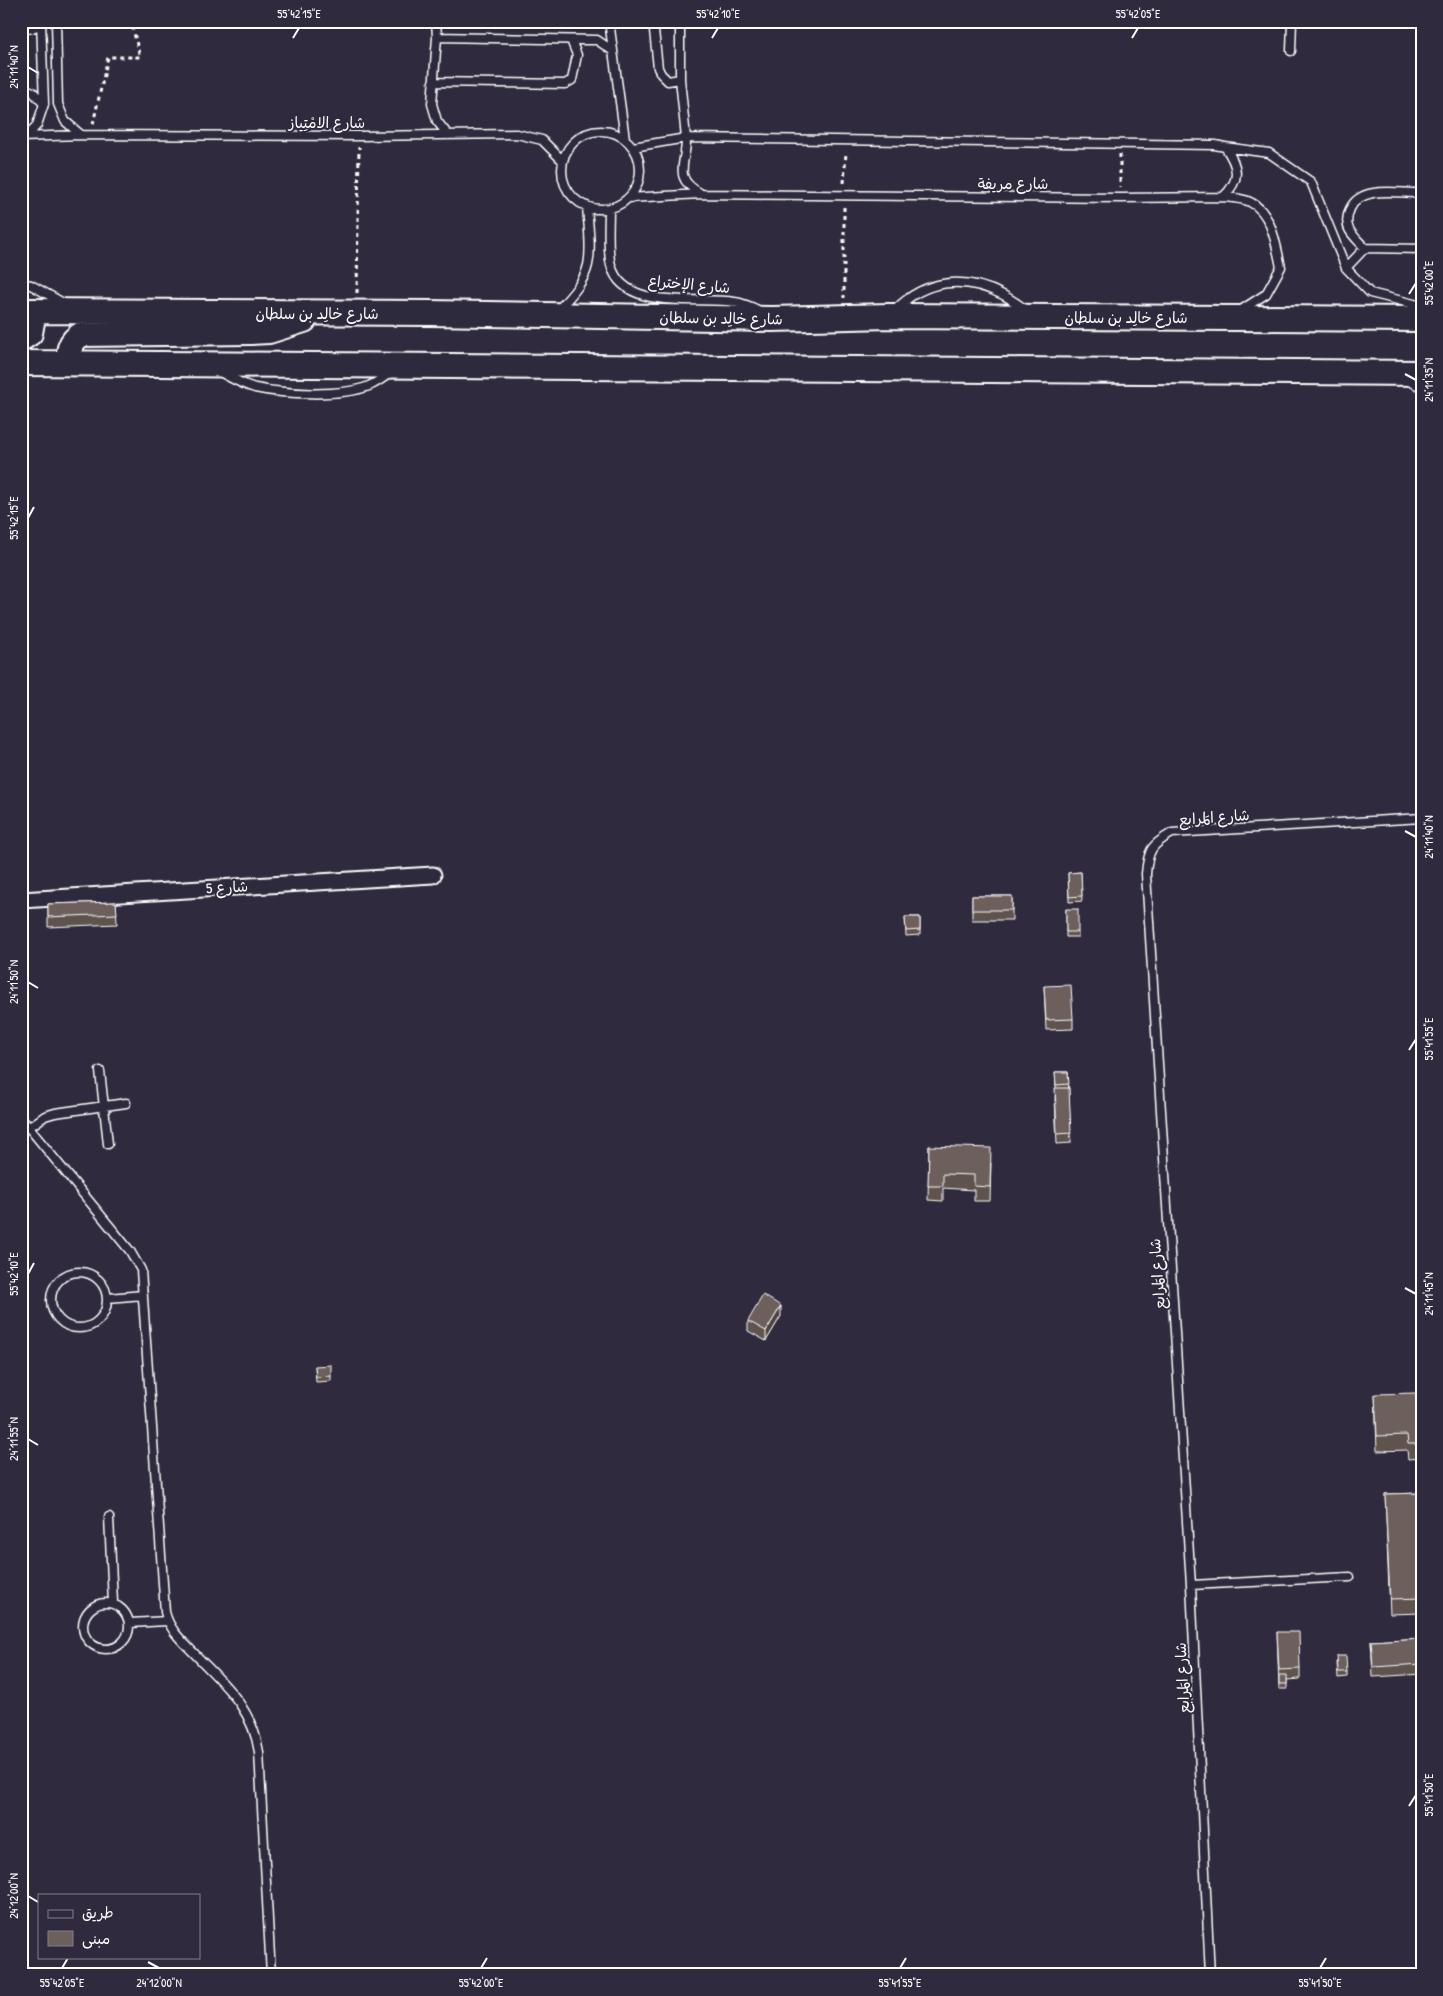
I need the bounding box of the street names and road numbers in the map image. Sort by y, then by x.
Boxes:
street label: شارع الامْتِياز [288,112,365,133]
street label: شارع مريفة [978,173,1048,194]
street label: شارع الإختراع [647,270,731,298]
street label: شارع خالِد بن سلطان [255,303,379,324]
street label: شارع خالِد بن سلطان [659,306,783,330]
street label: شارع خالِد بن سلطان [1064,307,1188,328]
street label: شارع المَرابع [1178,804,1250,831]
street label: شارع 5 [205,875,249,899]
street label: شارع المَرابع [1144,1238,1171,1310]
street label: شارع المَرابع [1170,1642,1195,1714]

